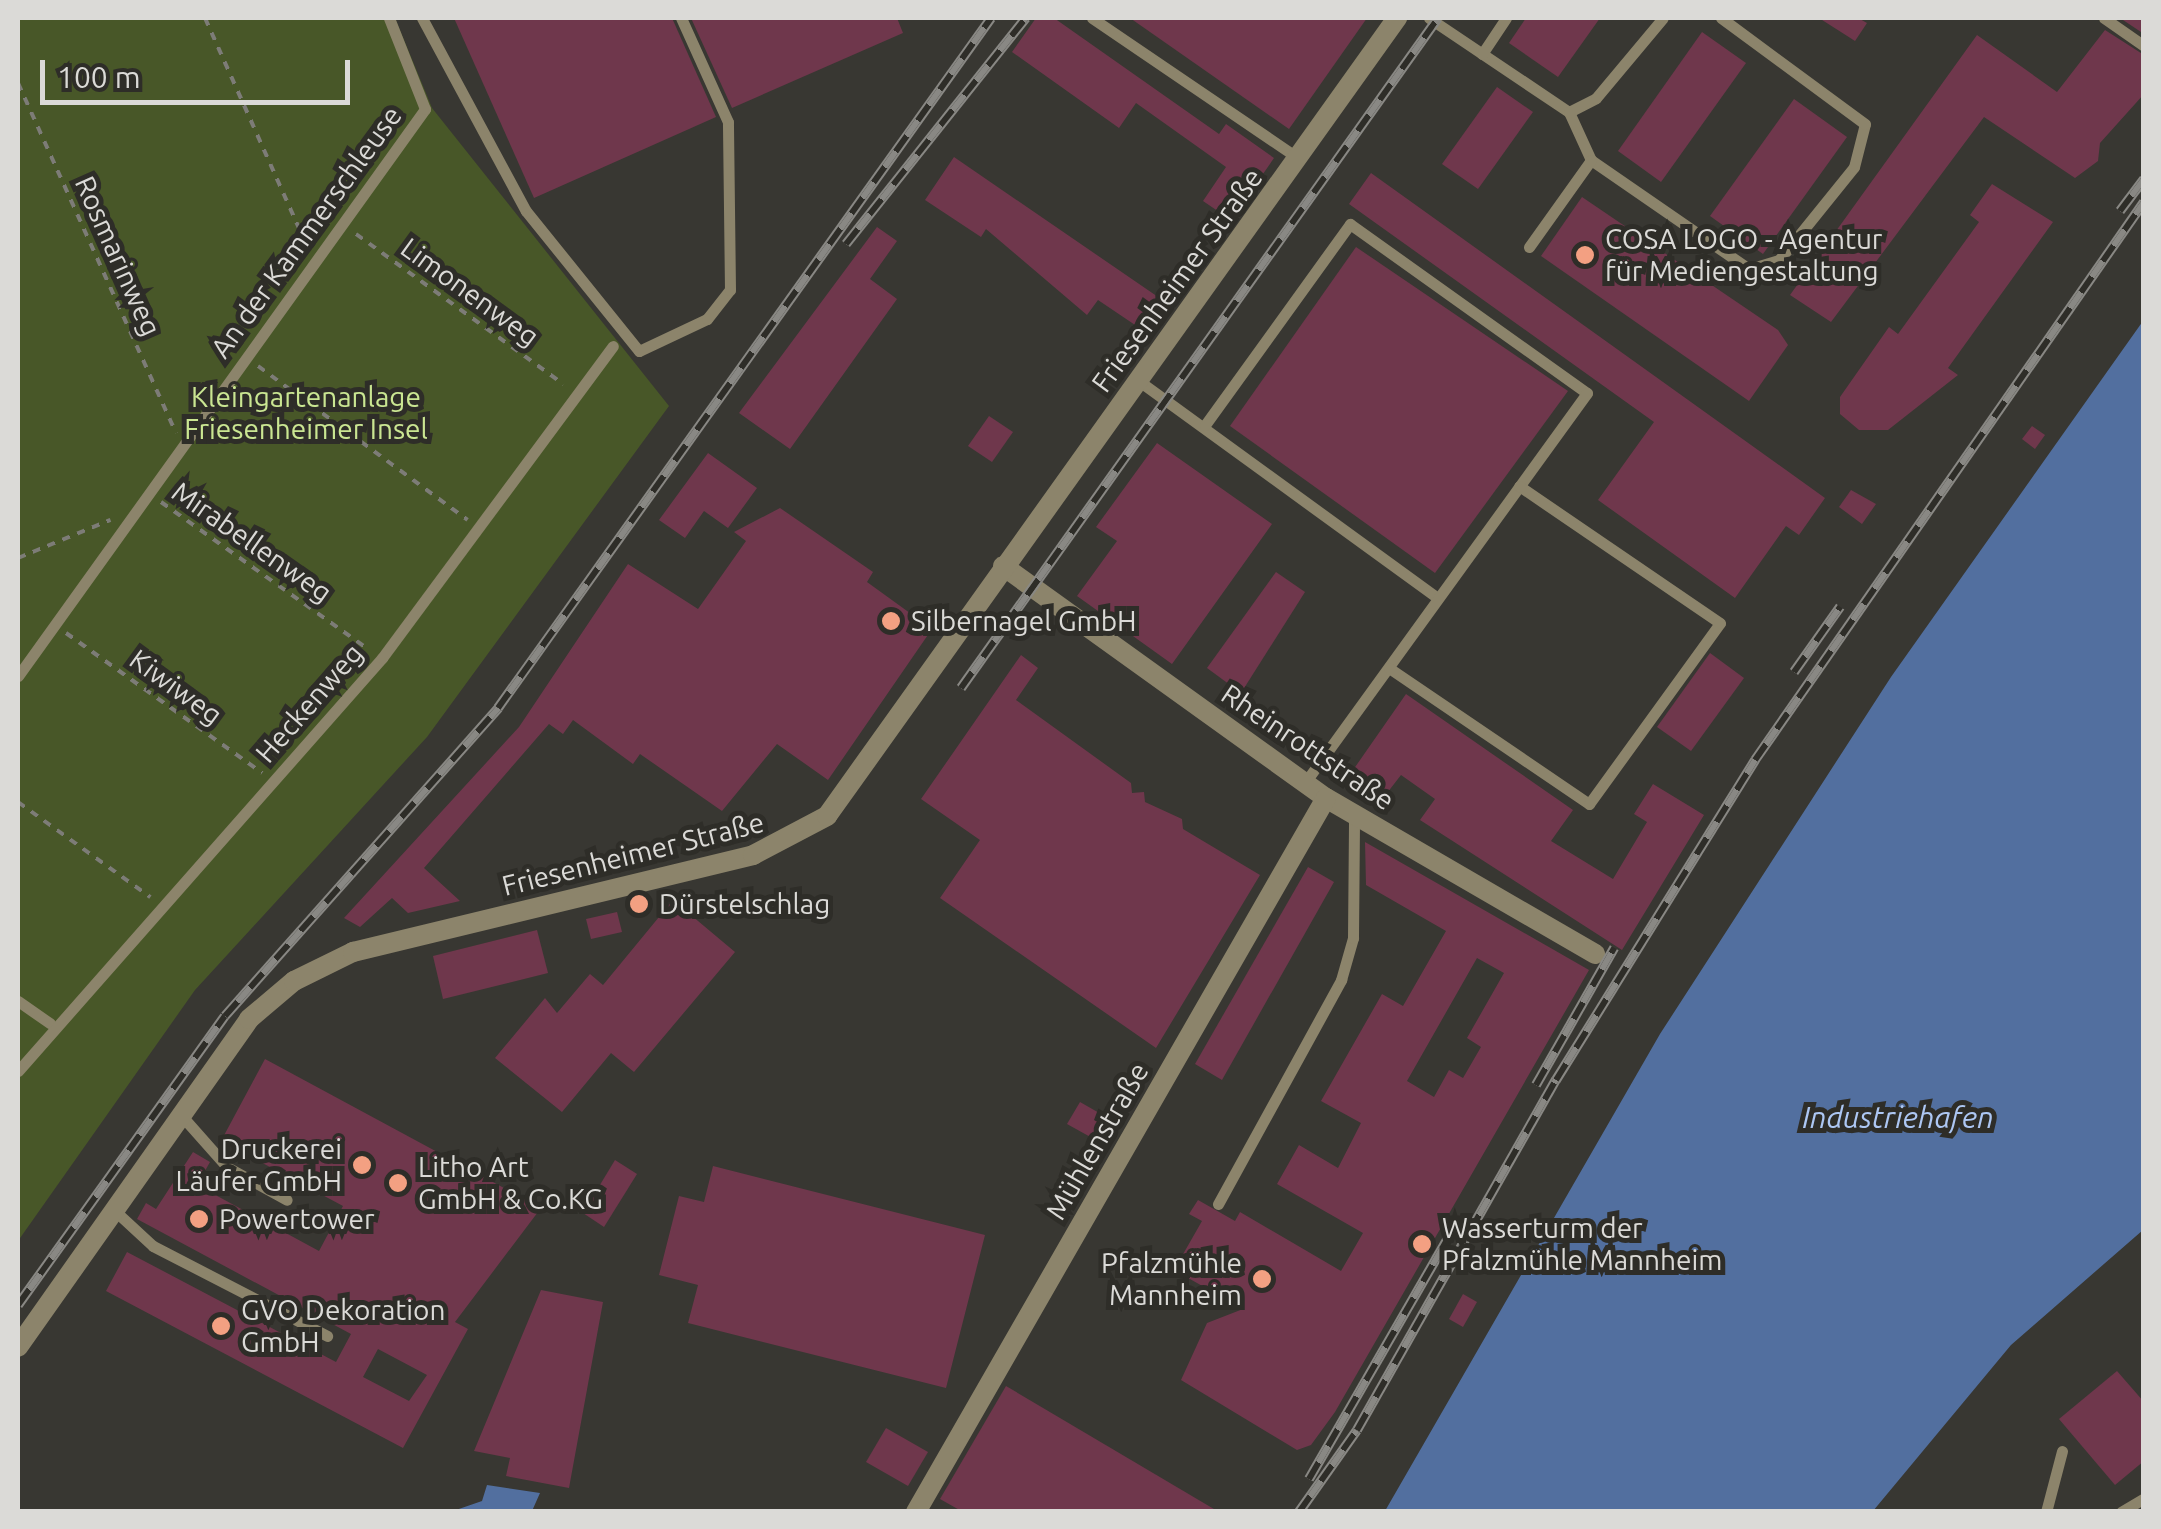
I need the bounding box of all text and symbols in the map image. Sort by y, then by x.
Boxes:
scale bar [45,40,355,102]
text: 100 m [57,60,141,94]
street label: An der Kammerschleuse [203,100,409,364]
street label: Friesenheimer Straße [1084,161,1270,399]
street label: Rosmarinweg [68,171,168,341]
place label: COSA LOGO - Agentur für Mediengestaltung [1605,222,1882,288]
street label: Limonenweg [394,231,546,353]
marker: COSA LOGO - Agentur für Mediengestaltung [1574,244,1596,266]
park label: Kleingartenanlage Friesenheimer Insel [184,380,428,446]
street label: Mirabellenweg [166,475,338,609]
place label: Silbernagel GmbH [911,604,1137,638]
marker: Silbernagel GmbH [880,610,902,632]
street label: Heckenweg [248,637,370,769]
street label: Kiwiweg [123,642,229,732]
street label: Rheinrottstraße [1215,677,1401,817]
street label: Friesenheimer Straße [499,805,767,903]
place label: Dürstelschlag [659,887,830,921]
marker: Dürstelschlag [628,893,650,915]
street label: Mühlenstraße [1039,1057,1155,1225]
water label: Industriehafen [1802,1099,1994,1135]
place label: Druckerei Läufer GmbH [176,1132,342,1198]
place label: Litho Art GmbH & Co.KG [418,1150,603,1216]
marker: Druckerei Läufer GmbH [351,1154,373,1176]
marker: Litho Art GmbH & Co.KG [387,1172,409,1194]
place label: Powertower [219,1202,375,1236]
marker: Powertower [188,1208,210,1230]
place label: Wasserturm der Pfalzmühle Mannheim [1442,1211,1723,1277]
marker: Wasserturm der Pfalzmühle Mannheim [1411,1233,1433,1255]
place label: Pfalzmühle Mannheim [1101,1246,1242,1312]
marker: Pfalzmühle Mannheim [1251,1268,1273,1290]
place label: GVO Dekoration GmbH [241,1293,445,1359]
marker: GVO Dekoration GmbH [210,1315,232,1337]

